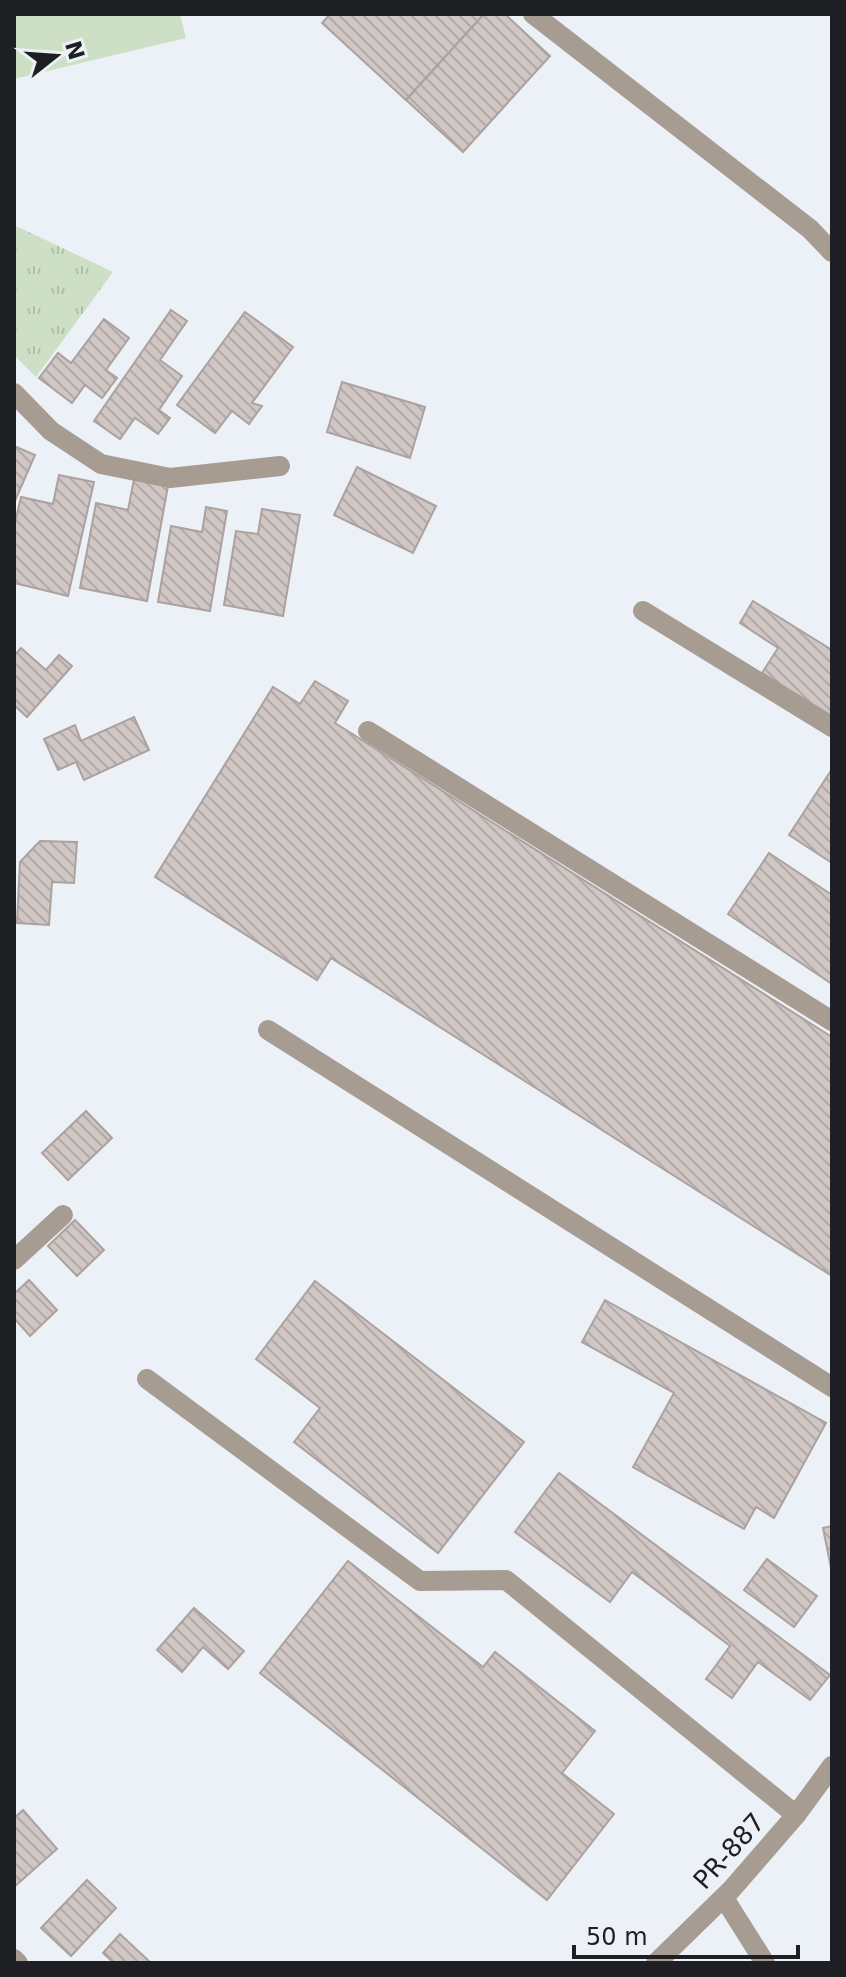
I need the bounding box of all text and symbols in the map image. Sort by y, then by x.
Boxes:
north arrow [16,16,96,96]
text: N [60,38,89,63]
street label: PR-887 [687,1807,771,1895]
scale bar [574,1909,798,1959]
text: 50 m [586,1923,648,1951]

